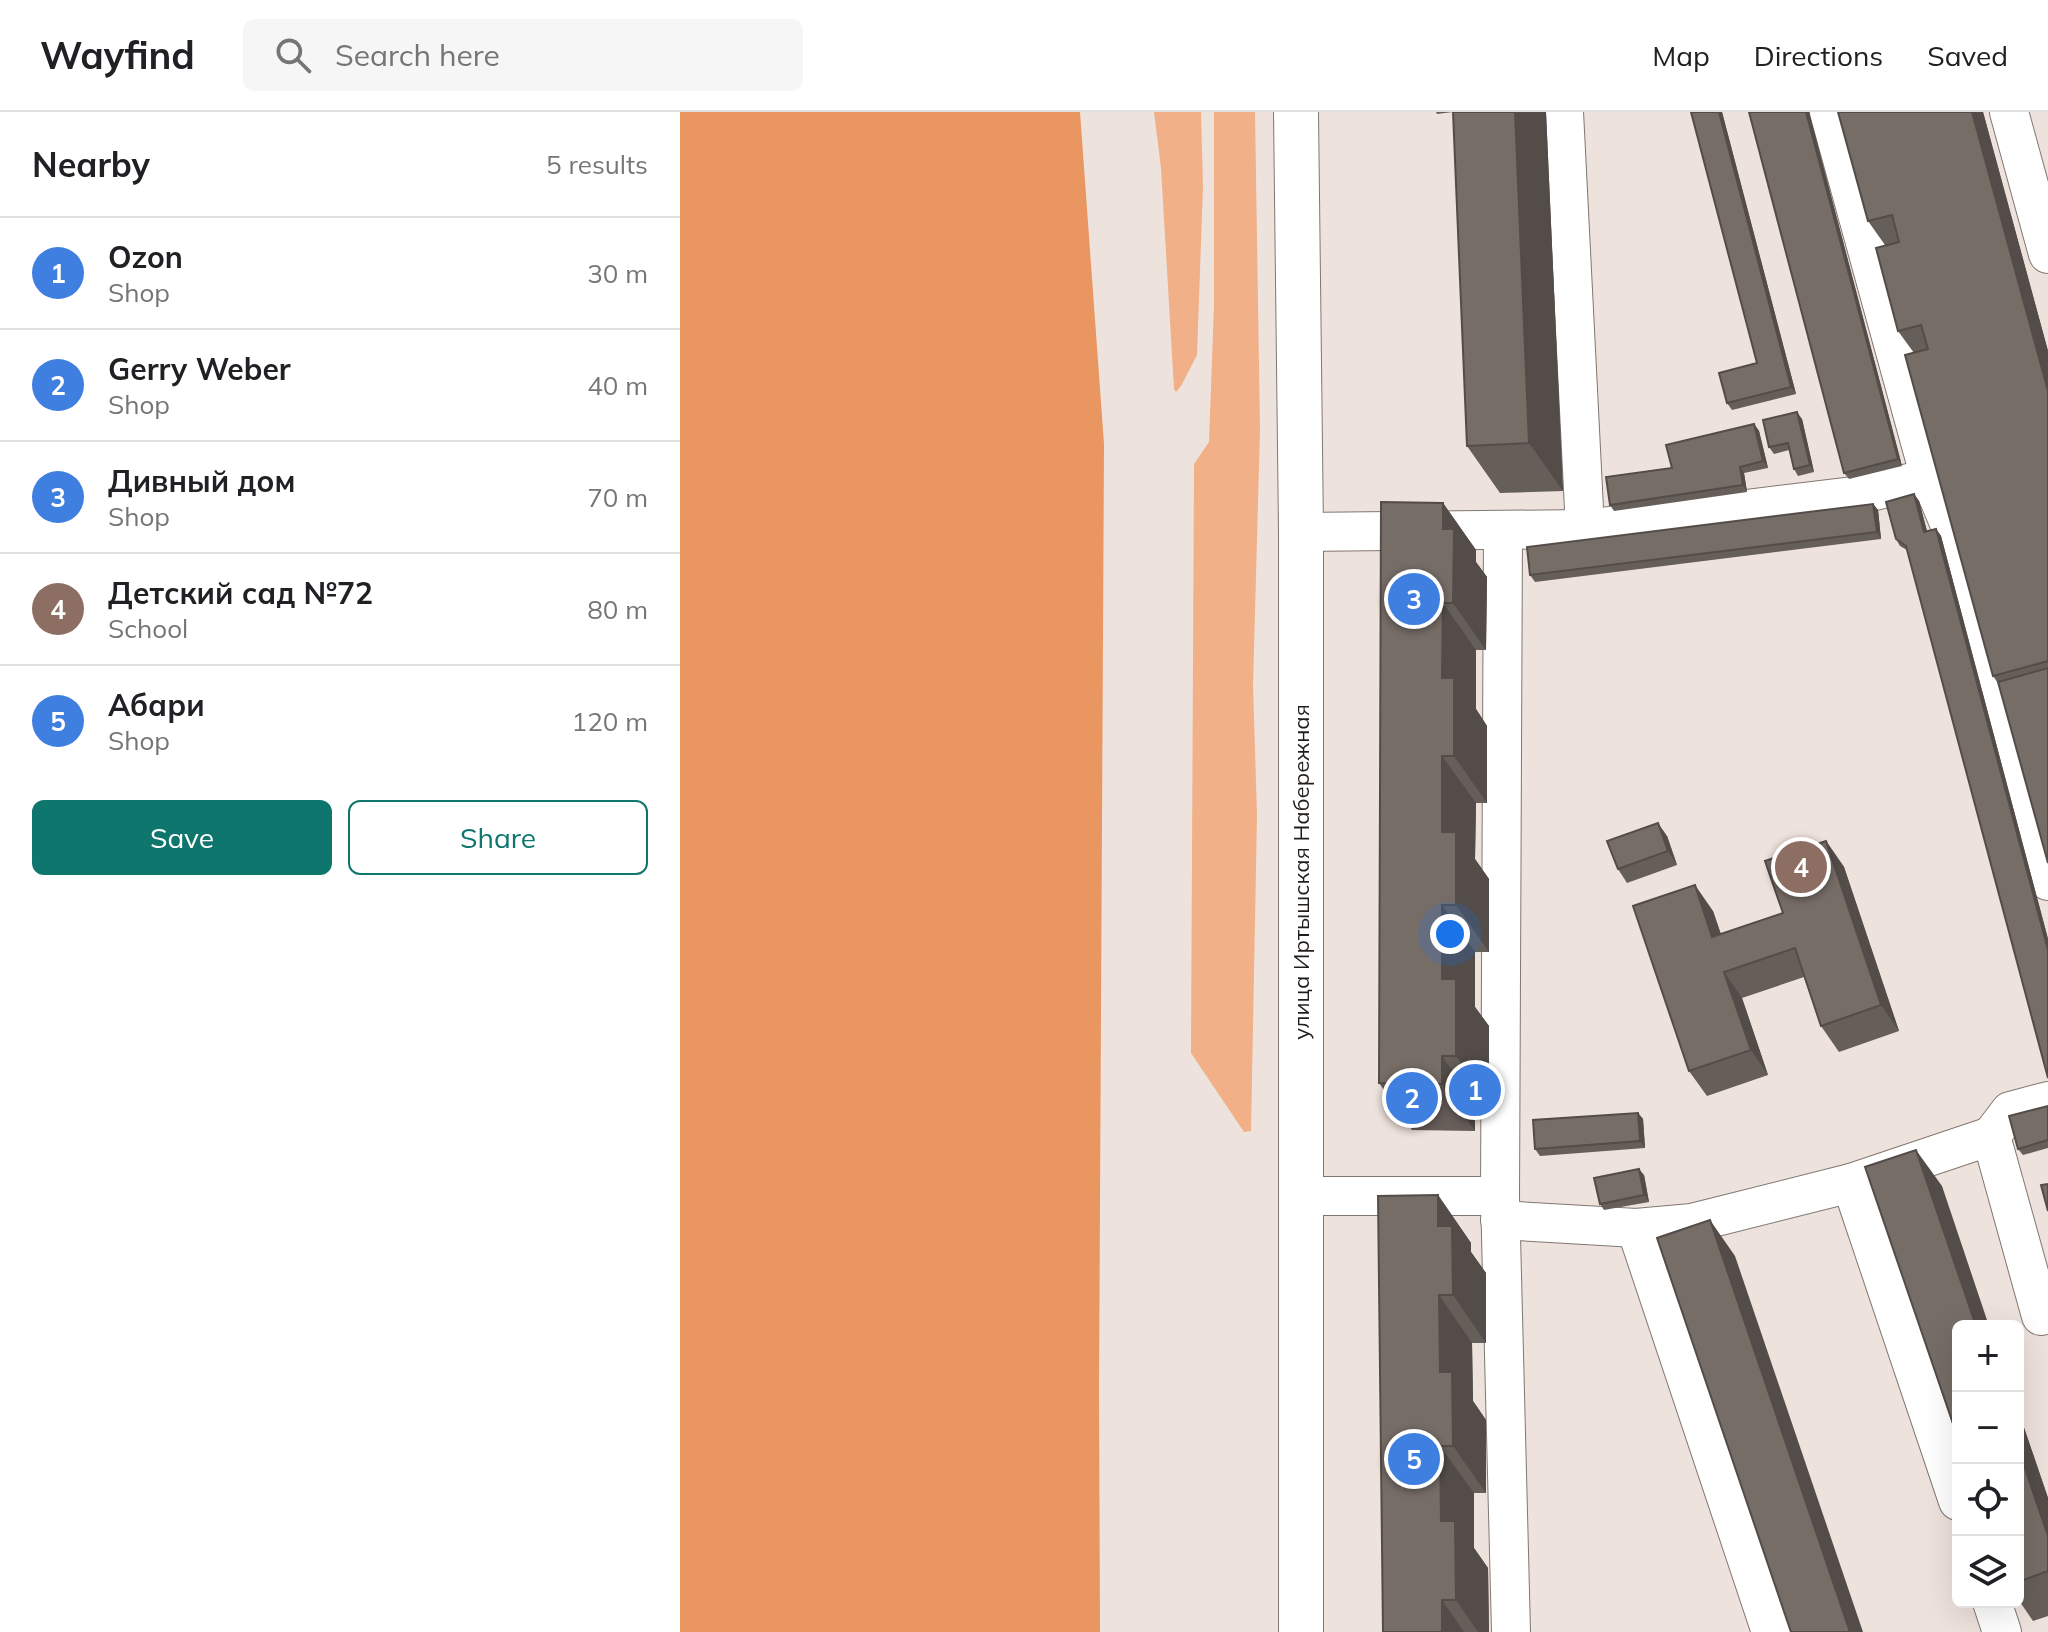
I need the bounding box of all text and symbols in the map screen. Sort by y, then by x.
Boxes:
search box [243,19,803,91]
text: Wayfind [40,31,195,79]
icon: search [271,33,315,77]
text: Search here [335,36,500,74]
text: Map [1652,38,1710,73]
text: Directions [1754,38,1883,73]
text: Saved [1927,38,2008,73]
text: Nearby [32,143,150,186]
text: 5 results [546,148,648,181]
text: Ozon [108,238,183,276]
text: 1 [50,257,66,290]
text: 30 m [587,257,648,290]
text: Shop [108,276,170,309]
text: Gerry Weber [108,350,291,388]
text: 2 [50,369,66,402]
text: 40 m [587,369,648,402]
text: Shop [108,388,170,421]
text: Дивный дом [108,462,295,500]
text: 3 [50,481,66,514]
text: 70 m [587,481,648,514]
text: Shop [108,500,170,533]
pin: 3 [1388,569,1440,629]
text: Детский сад №72 [108,574,373,612]
text: 4 [50,593,66,626]
text: 80 m [587,593,648,626]
text: School [108,612,188,645]
text: Абари [108,686,205,724]
street label: улица Иртышская Набережная [1287,704,1315,1040]
text: 5 [50,705,66,738]
text: 120 m [572,705,648,738]
text: Shop [108,724,170,757]
button: Save [32,800,332,875]
button: Share [348,800,648,875]
pin: 4 [1775,837,1827,897]
your location [1430,914,1470,954]
pin: 1 [1449,1060,1501,1120]
pin: 2 [1386,1068,1438,1128]
map controls [1952,1320,2024,1608]
button: + [1952,1320,2024,1392]
button: − [1952,1392,2024,1464]
pin: 5 [1388,1429,1440,1489]
button: locate [1952,1464,2024,1536]
button: layers [1952,1536,2024,1608]

